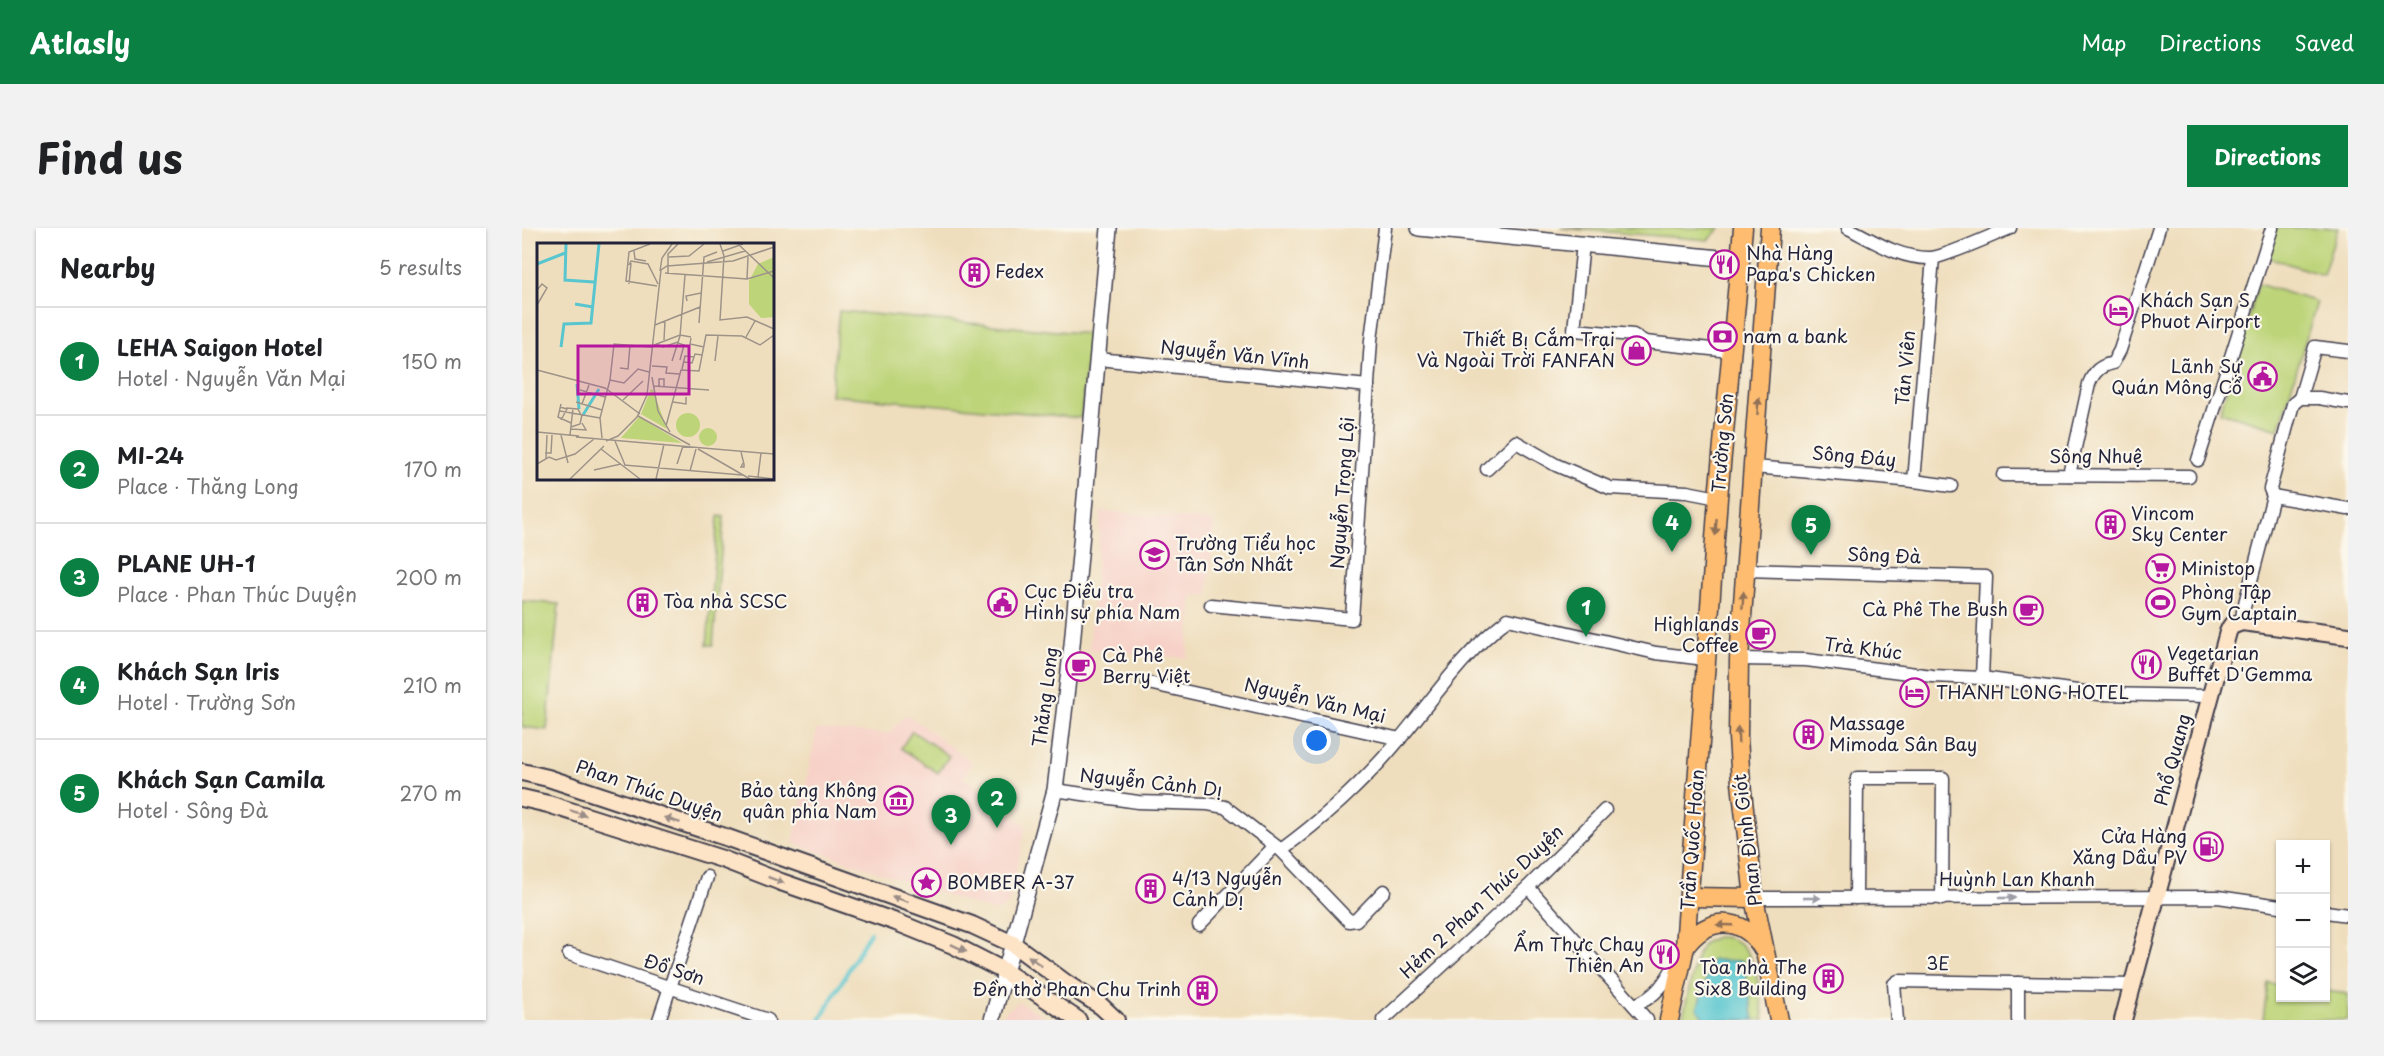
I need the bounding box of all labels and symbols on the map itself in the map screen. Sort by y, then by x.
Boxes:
place label: Nhà Hàng Papa's Chicken [1746,239,1876,287]
inset map [537,243,774,480]
restaurant icon: Nhà Hàng Papa's Chicken [1709,248,1741,280]
building icon: Fedex [958,256,990,288]
place label: Fedex [995,257,1044,284]
place label: Khách Sạn S Phuot Airport [2140,286,2260,334]
hotel icon: Khách Sạn S Phuot Airport [2103,295,2135,327]
bank icon: nam a bank [1706,321,1738,353]
place label: nam a bank [1743,322,1848,349]
place label: Thiết Bị Cắm Trại Và Ngoài Trời FANFAN [1417,325,1615,373]
street label: Tản Viên [1888,329,1921,407]
street label: Nguyễn Văn Vĩnh [1159,332,1311,375]
shop icon: Thiết Bị Cắm Trại Và Ngoài Trời FANFAN [1620,334,1652,366]
place label: Lãnh Sự Quán Mông Cổ [2111,352,2243,400]
public building icon: Lãnh Sự Quán Mông Cổ [2247,361,2279,393]
street label: Trường Sơn [1704,392,1739,494]
one-way arrow [1753,396,1763,415]
street label: Nguyễn Trọng Lội [1323,416,1360,570]
street label: Sông Đáy [1811,438,1897,473]
street label: Sông Nhuệ [2049,442,2143,469]
place label: Vincom Sky Center [2131,499,2228,547]
pin: 4 [1652,502,1692,552]
pin: 5 [1792,506,1830,555]
building icon: Vincom Sky Center [2094,508,2126,540]
one-way arrow [1711,518,1720,537]
place label: Trường Tiểu học Tân Sơn Nhất [1175,529,1316,577]
school or university icon: Trường Tiểu học Tân Sơn Nhất [1138,538,1170,570]
street label: Sông Đà [1847,540,1922,569]
supermarket icon: Ministop [2144,553,2176,585]
place label: Ministop [2181,554,2255,581]
place label: Cục Điều tra Hình sự phía Nam [1024,577,1180,625]
place label: Phòng Tập Gym Captain [2181,578,2297,626]
building icon: Tòa nhà SCSC [626,586,658,618]
public building icon: Cục Điều tra Hình sự phía Nam [987,586,1019,618]
place label: Tòa nhà SCSC [663,587,788,614]
sports icon: Phòng Tập Gym Captain [2144,587,2176,619]
pin: 1 [1566,588,1606,637]
one-way arrow [1738,591,1748,610]
cafe icon: Cà Phê The Bush [2013,594,2045,626]
place label: Cà Phê The Bush [1862,595,2008,622]
place label: Highlands Coffee [1654,610,1739,658]
cafe icon: Highlands Coffee [1744,619,1776,651]
street label: Trà Khúc [1823,629,1904,666]
place label: Vegetarian Buffet D'Gemma [2167,639,2313,687]
place label: Cà Phê Berry Việt [1102,641,1190,689]
street label: Thăng Long [1025,645,1064,749]
restaurant icon: Vegetarian Buffet D'Gemma [2130,648,2162,680]
cafe icon: Cà Phê Berry Việt [1065,650,1097,682]
street label: Nguyễn Văn Mại [1242,670,1389,729]
hotel icon: THANH LONG HOTEL [1899,677,1931,709]
place label: THANH LONG HOTEL [1936,678,2129,705]
place label: Massage Mimoda Sân Bay [1829,709,1977,757]
street label: Phổ Quang [2146,711,2197,809]
building icon: Massage Mimoda Sân Bay [1792,718,1824,750]
one-way arrow [1734,725,1743,744]
your location [1302,726,1331,755]
street label: Phan Thúc Duyện [572,752,727,827]
street label: Nguyễn Cảnh Dị [1079,761,1224,802]
street label: Trần Quốc Hoàn [1673,768,1710,911]
street label: Phan Đình Giót [1725,773,1768,908]
place label: Bảo tàng Không quân phía Nam [740,776,877,824]
pin: 2 [978,778,1016,828]
museum icon: Bảo tàng Không quân phía Nam [882,785,914,817]
pin: 3 [932,796,970,845]
one-way arrow [569,809,587,819]
one-way arrow [663,815,681,824]
street label: Hẻm 2 Phan Thúc Duyện [1393,818,1569,984]
place label: Cửa Hàng Xăng Dầu PV [2073,822,2187,870]
fuel station icon: Cửa Hàng Xăng Dầu PV [2192,831,2224,863]
place label: 4/13 Nguyễn Cảnh Dị [1172,864,1282,912]
street label: Huỳnh Lan Khanh [1939,865,2095,892]
place icon: BOMBER A-37 [910,867,942,899]
place label: BOMBER A-37 [947,868,1075,895]
building icon: 4/13 Nguyễn Cảnh Dị [1135,873,1167,905]
one-way arrow [767,876,785,886]
one-way arrow [1803,893,1822,903]
one-way arrow [1998,893,2017,903]
one-way arrow [891,894,909,904]
one-way arrow [1716,920,1735,929]
place label: Ẩm Thực Chay Thiên An [1514,930,1644,978]
restaurant icon: Ẩm Thực Chay Thiên An [1649,939,1681,971]
one-way arrow [950,944,967,953]
street label: Đồ Sơn [641,946,708,991]
street label: 3E [1926,949,1950,976]
place label: Tòa nhà The Six8 Building [1694,953,1807,1001]
one-way arrow [1028,955,1043,967]
building icon: Tòa nhà The Six8 Building [1812,962,1844,994]
building icon: Đền thờ Phan Chu Trinh [1186,974,1218,1006]
place label: Đền thờ Phan Chu Trinh [973,975,1181,1002]

